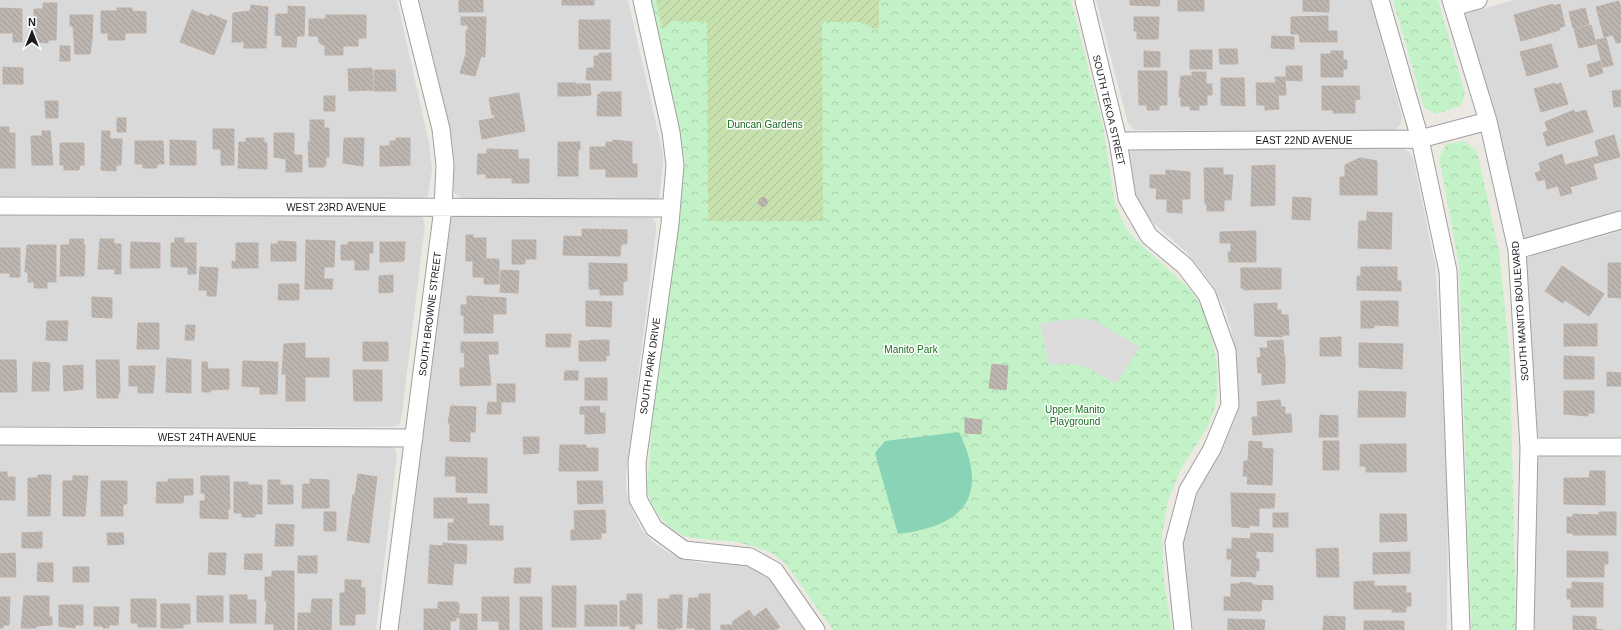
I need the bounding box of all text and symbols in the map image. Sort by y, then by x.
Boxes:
north arrow [12,12,52,52]
text: N [28,16,36,28]
street label: SOUTH TEKOA STREET [1091,54,1127,166]
park label: Duncan Gardens [727,119,803,130]
street label: EAST 22ND AVENUE [1256,135,1353,146]
street label: WEST 23RD AVENUE [286,202,386,213]
street label: SOUTH MANITO BOULEVARD [1510,241,1530,381]
street label: SOUTH BROWNE STREET [417,251,443,377]
street label: SOUTH PARK DRIVE [638,317,662,415]
park label: Manito Park [884,344,939,355]
park label: Upper Manito Playground [1045,404,1105,427]
street label: WEST 24TH AVENUE [158,432,257,443]

